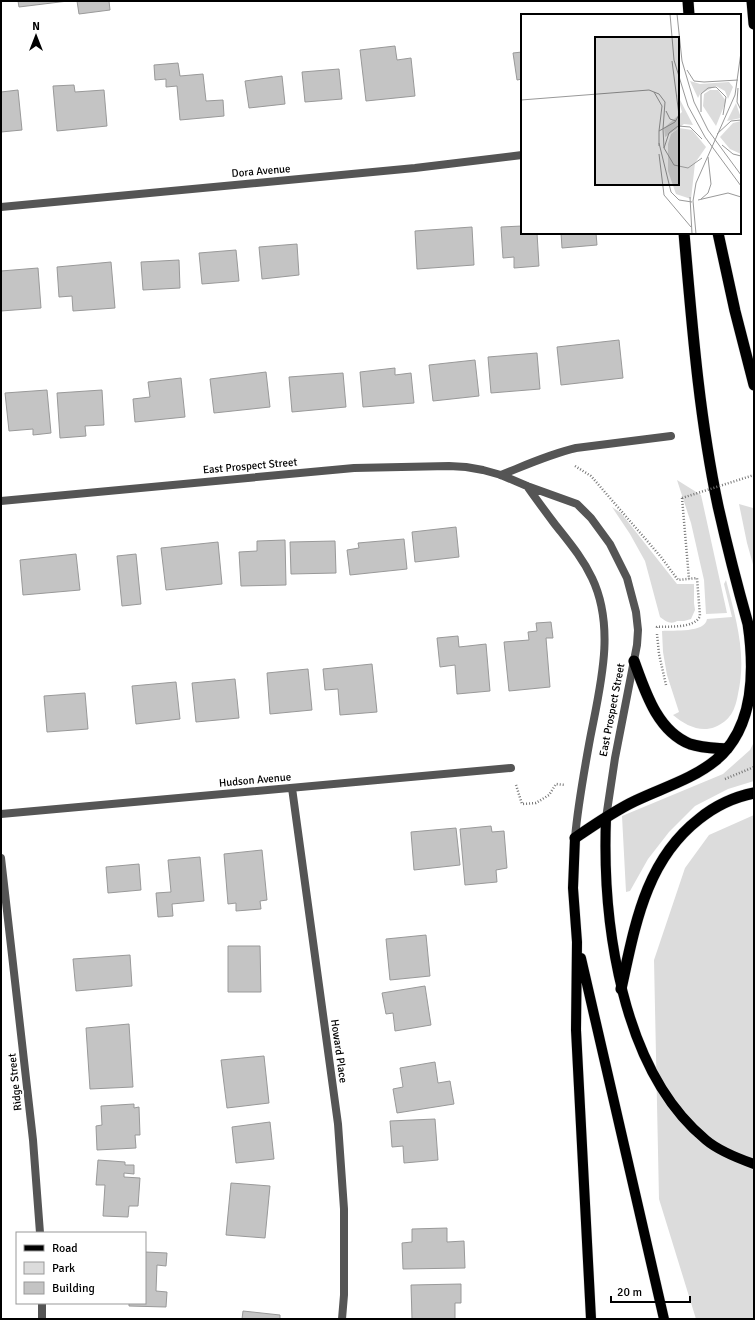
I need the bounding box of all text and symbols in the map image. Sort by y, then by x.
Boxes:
inset map [521,14,741,234]
north arrow [16,16,56,56]
text: N [32,20,40,33]
street label: Dora Avenue [231,162,291,180]
street label: East Prospect Street [202,455,298,477]
street label: East Prospect Street [597,662,627,758]
street label: Hudson Avenue [218,770,292,790]
street label: Howard Place [328,1018,350,1084]
street label: Ridge Street [5,1052,24,1111]
legend [16,1232,146,1304]
text: Road [52,1241,78,1256]
text: Park [52,1261,75,1276]
scale bar [611,1278,690,1304]
text: Building [52,1281,95,1296]
text: 20 m [617,1285,642,1300]

